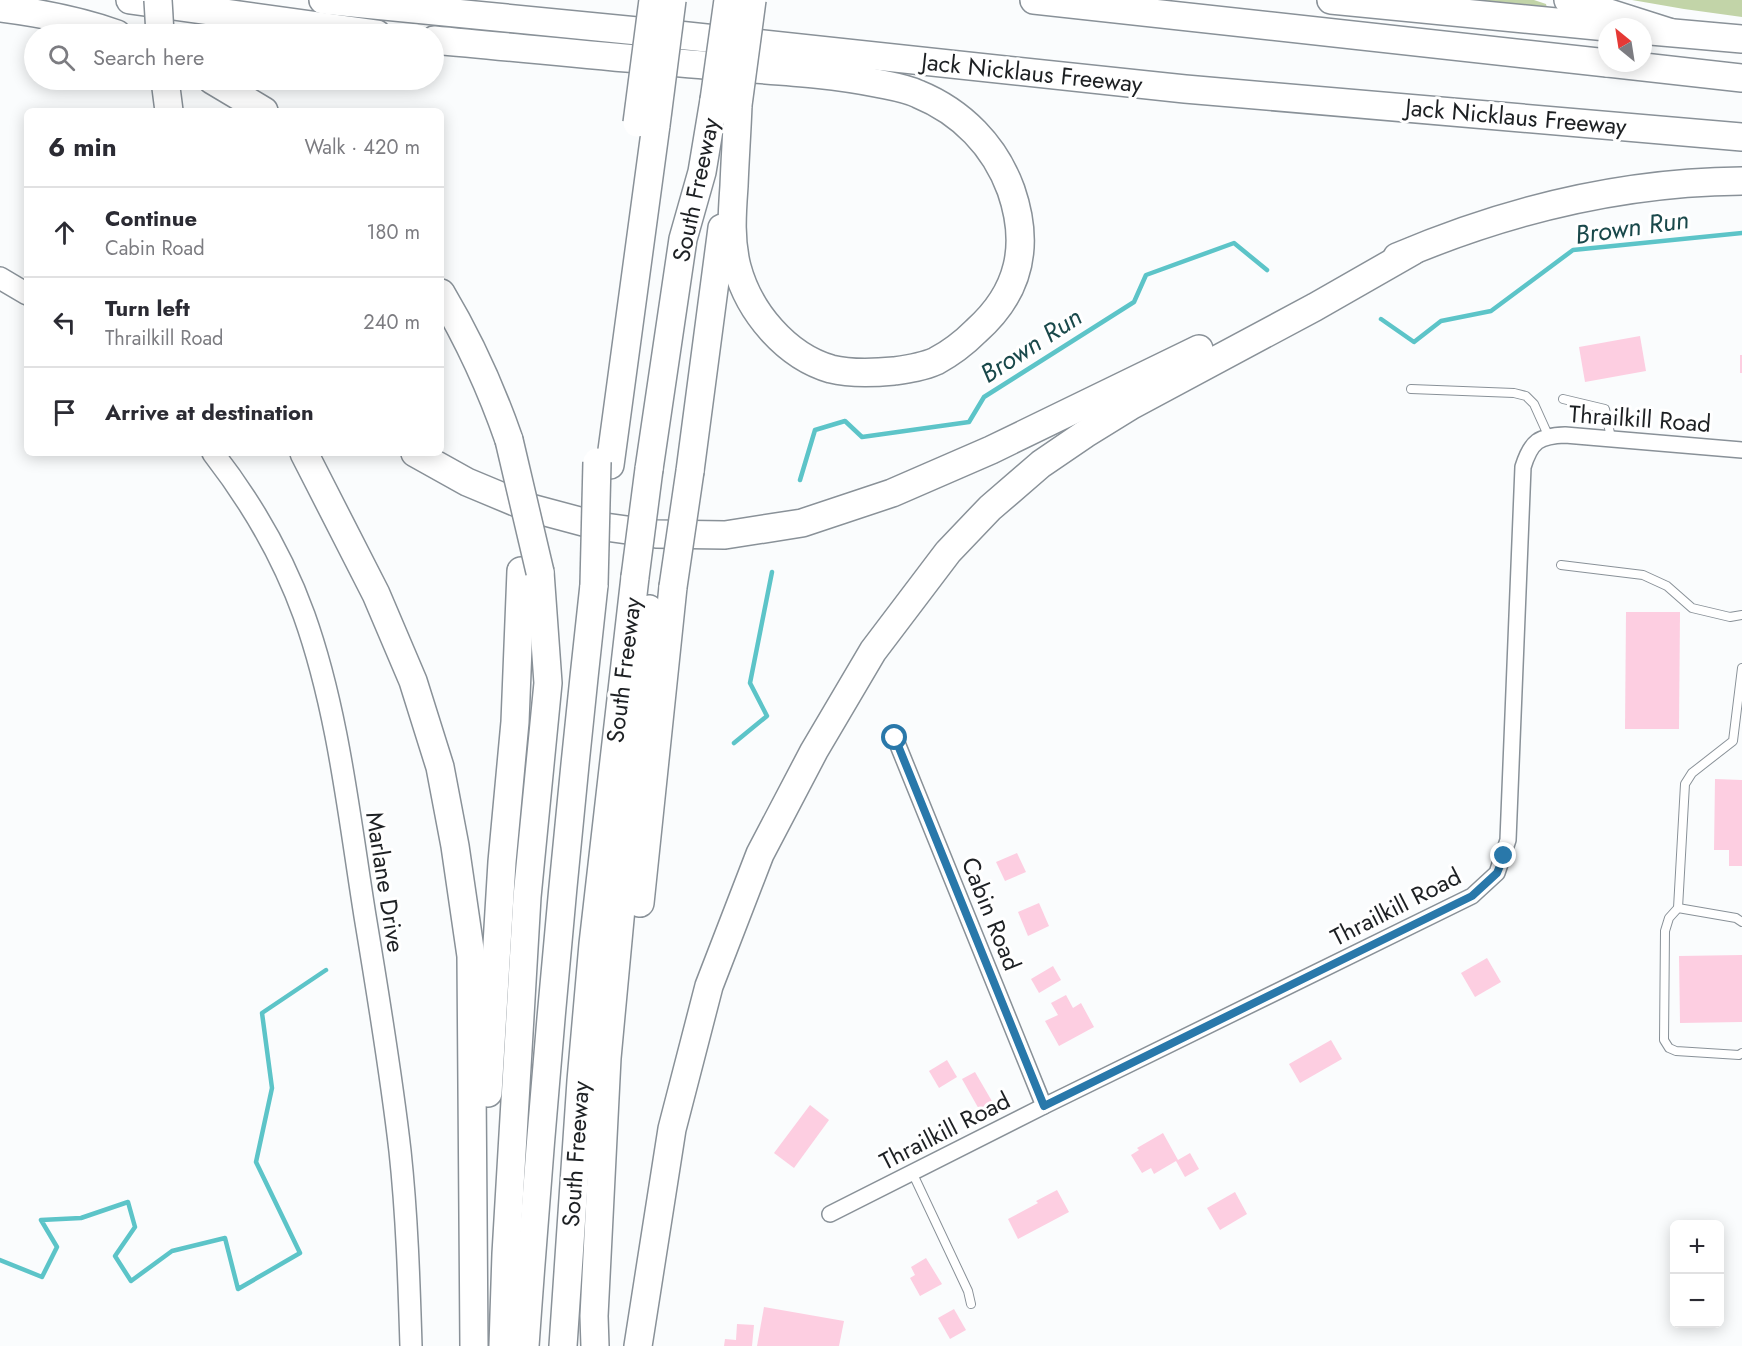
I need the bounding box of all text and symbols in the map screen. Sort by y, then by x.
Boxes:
north arrow [1598,18,1652,72]
search box [24,24,444,90]
icon: search [45,41,78,74]
text: Search here [93,41,204,73]
street label: Jack Nicklaus Freeway [917,43,1145,102]
street label: Jack Nicklaus Freeway [1401,89,1629,144]
street label: South Freeway [663,114,728,265]
text: 6 min [48,128,117,166]
text: Walk · 420 m [305,133,420,162]
water label: Brown Run [1573,200,1691,254]
text: Continue [105,202,197,234]
icon: ahead [48,216,81,249]
text: 180 m [366,218,420,247]
text: Cabin Road [105,234,205,263]
text: Turn left [105,292,190,324]
water label: Brown Run [973,298,1089,392]
icon: left [48,306,81,339]
text: 240 m [363,308,420,337]
text: Thrailkill Road [105,324,223,353]
icon: arrive [48,396,81,429]
text: Arrive at destination [105,396,314,428]
street label: Thrailkill Road [1568,396,1712,441]
street label: South Freeway [597,595,650,745]
route start [881,724,907,750]
street label: Marlane Drive [357,809,414,955]
route end [1490,842,1516,868]
street label: Cabin Road [953,852,1030,976]
street label: Thrailkill Road [1325,859,1467,954]
street label: South Freeway [553,1079,598,1228]
street label: Thrailkill Road [874,1083,1016,1178]
map controls [1670,1220,1724,1328]
button: + [1670,1220,1724,1274]
button: − [1670,1274,1724,1328]

